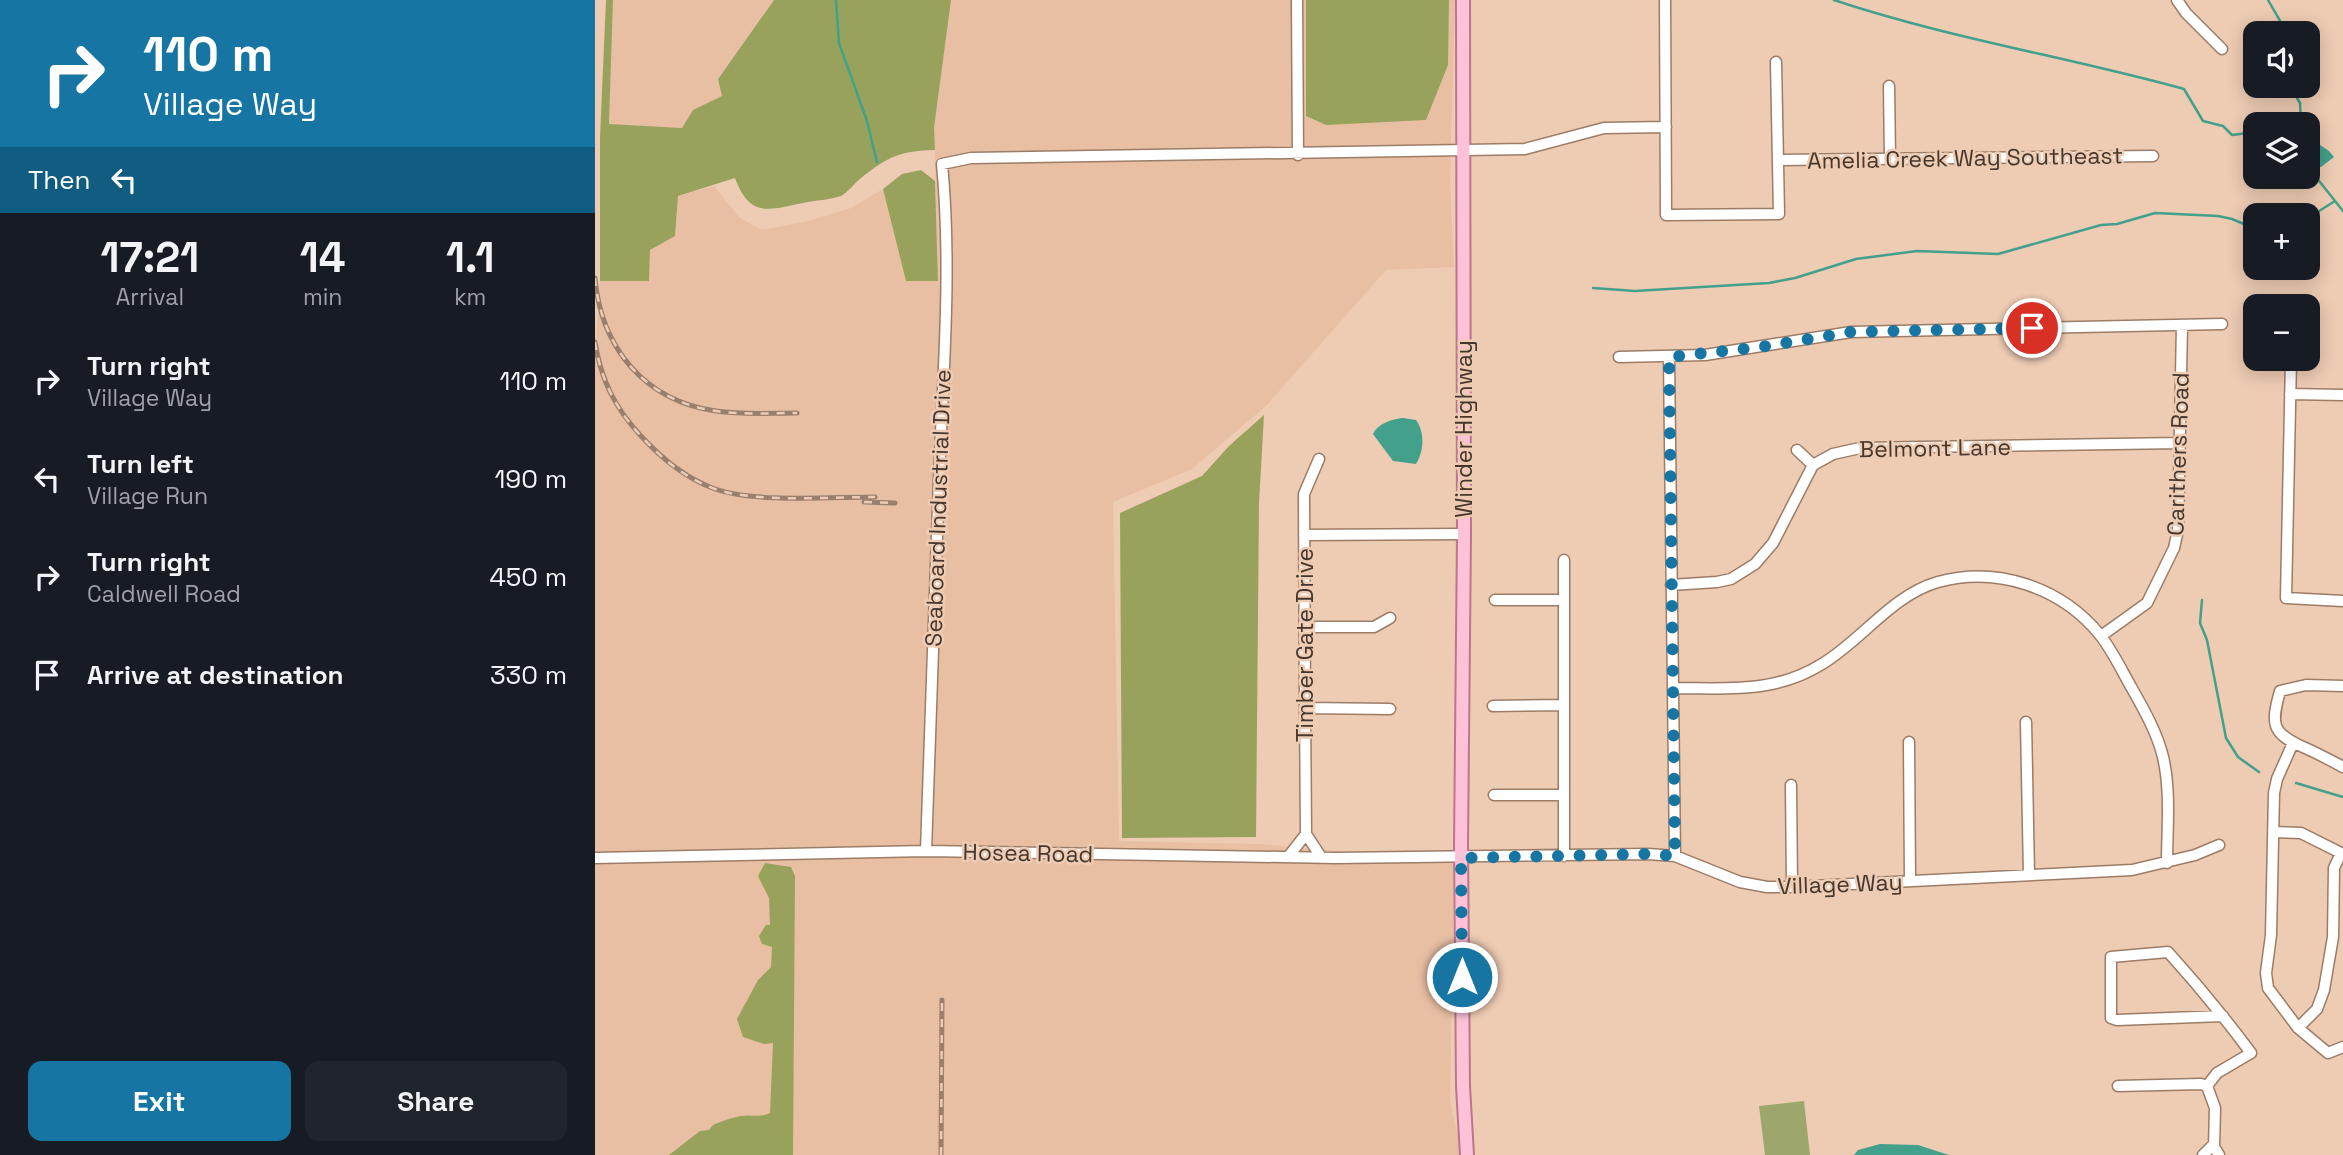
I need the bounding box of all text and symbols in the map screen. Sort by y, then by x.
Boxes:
map controls [2243,21,2320,371]
button: sound [2243,21,2320,98]
text: 110 m [143,23,273,85]
icon: right [28,28,119,119]
text: Village Way [143,84,317,124]
button: layers [2243,112,2320,189]
street label: Amelia Creek Way Southeast [1807,140,2123,176]
icon: left [105,161,143,199]
text: Then [28,163,91,197]
button: + [2243,203,2320,280]
text: 17:21 [101,231,199,284]
text: 14 [300,231,346,284]
text: 1.1 [446,231,494,284]
text: Arrival [116,282,184,312]
text: min [303,282,342,312]
text: km [454,282,486,312]
button: − [2243,294,2320,371]
pin [2002,298,2062,358]
icon: arrive [2013,309,2051,347]
street label: Winder Highway [1449,340,1479,518]
text: Turn right [87,349,211,383]
icon: right [28,362,66,400]
text: 110 m [500,364,567,398]
street label: Seaboard Industrial Drive [918,369,958,647]
street label: Carithers Road [2160,372,2196,536]
text: Village Way [87,383,212,413]
street label: Belmont Lane [1859,432,2011,464]
text: Turn left [87,447,194,481]
icon: left [28,460,66,498]
text: 190 m [495,462,567,496]
text: Village Run [87,481,208,511]
text: Turn right [87,545,211,579]
street label: Timber Gate Drive [1290,548,1320,742]
icon: right [28,558,66,596]
text: 450 m [489,560,567,594]
text: Caldwell Road [87,579,241,609]
icon: arrive [28,656,66,694]
text: Arrive at destination [87,658,344,692]
text: 330 m [490,658,567,692]
street label: Hosea Road [962,837,1094,869]
street label: Village Way [1777,867,1903,901]
position arrow [1425,940,1499,1014]
button: Exit [28,1061,291,1141]
button: Share [305,1061,567,1141]

